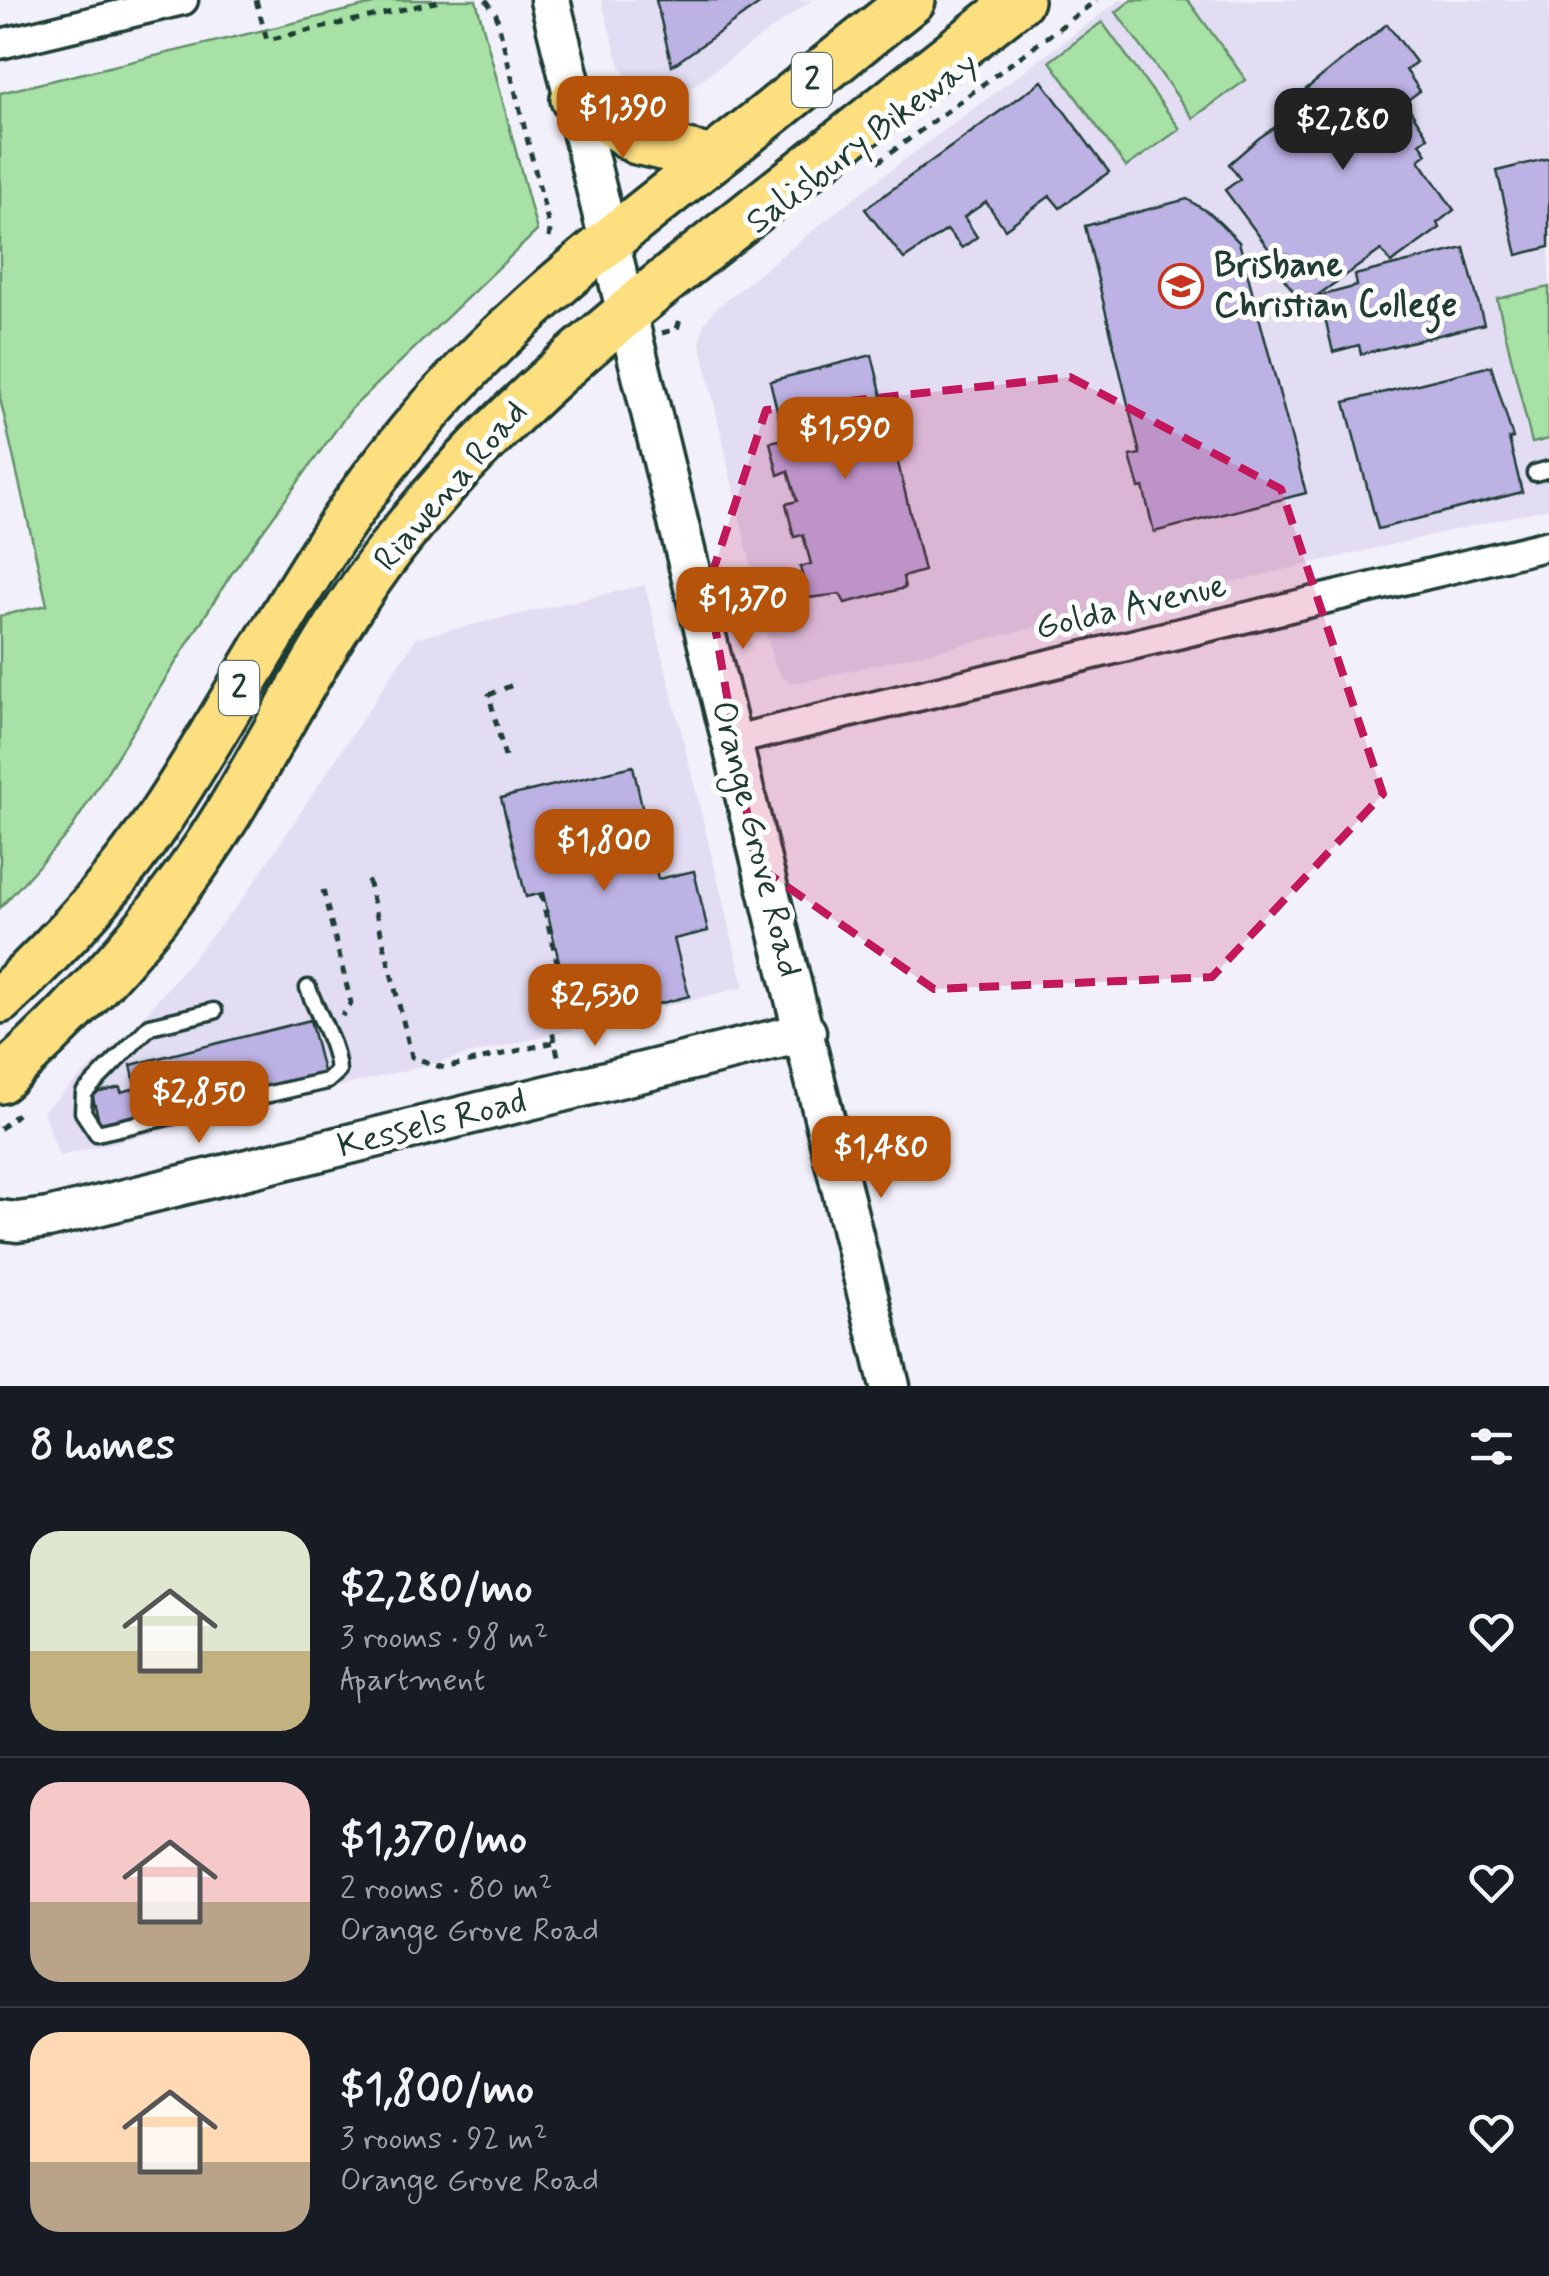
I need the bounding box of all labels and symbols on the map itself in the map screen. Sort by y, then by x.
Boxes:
street label: Salisbury Bikeway [737,41,987,245]
road number: 2 [792,53,832,107]
pin: $1,390 [542,76,704,161]
pin: $2,280 [1262,88,1424,173]
place label: Brisbane Christian College [1214,243,1457,334]
school or university icon: Brisbane Christian College [1158,263,1204,309]
street label: Riawena Road [364,391,538,581]
pin: $1,590 [764,397,926,482]
street label: Golda Avenue [1031,563,1231,651]
pin: $1,370 [662,567,824,652]
road number: 2 [219,661,259,715]
street label: Orange Grove Road [697,696,813,983]
pin: $1,800 [523,809,685,894]
pin: $2,530 [514,964,676,1049]
pin: $2,850 [118,1061,280,1146]
street label: Kessels Road [333,1078,531,1170]
pin: $1,480 [800,1116,962,1201]

